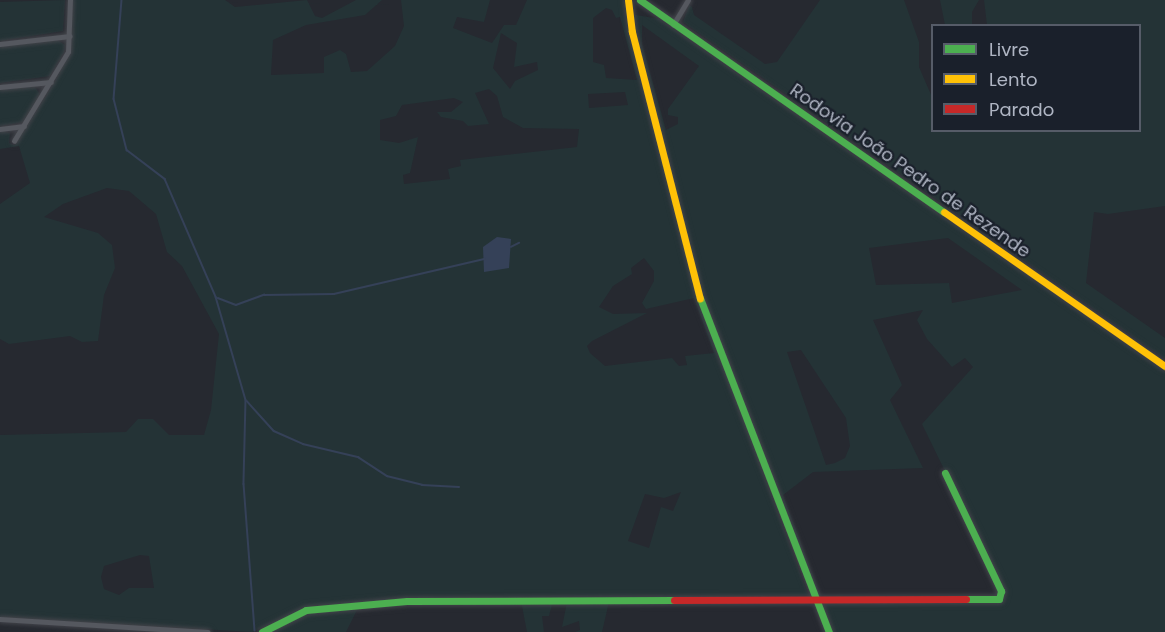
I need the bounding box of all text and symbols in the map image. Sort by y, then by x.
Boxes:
legend [931,24,1141,132]
text: Livre [989,37,1029,62]
text: Lento [989,67,1038,92]
street label: Rodovia João Pedro de Rezende [786,79,1034,263]
text: Parado [989,97,1054,122]

